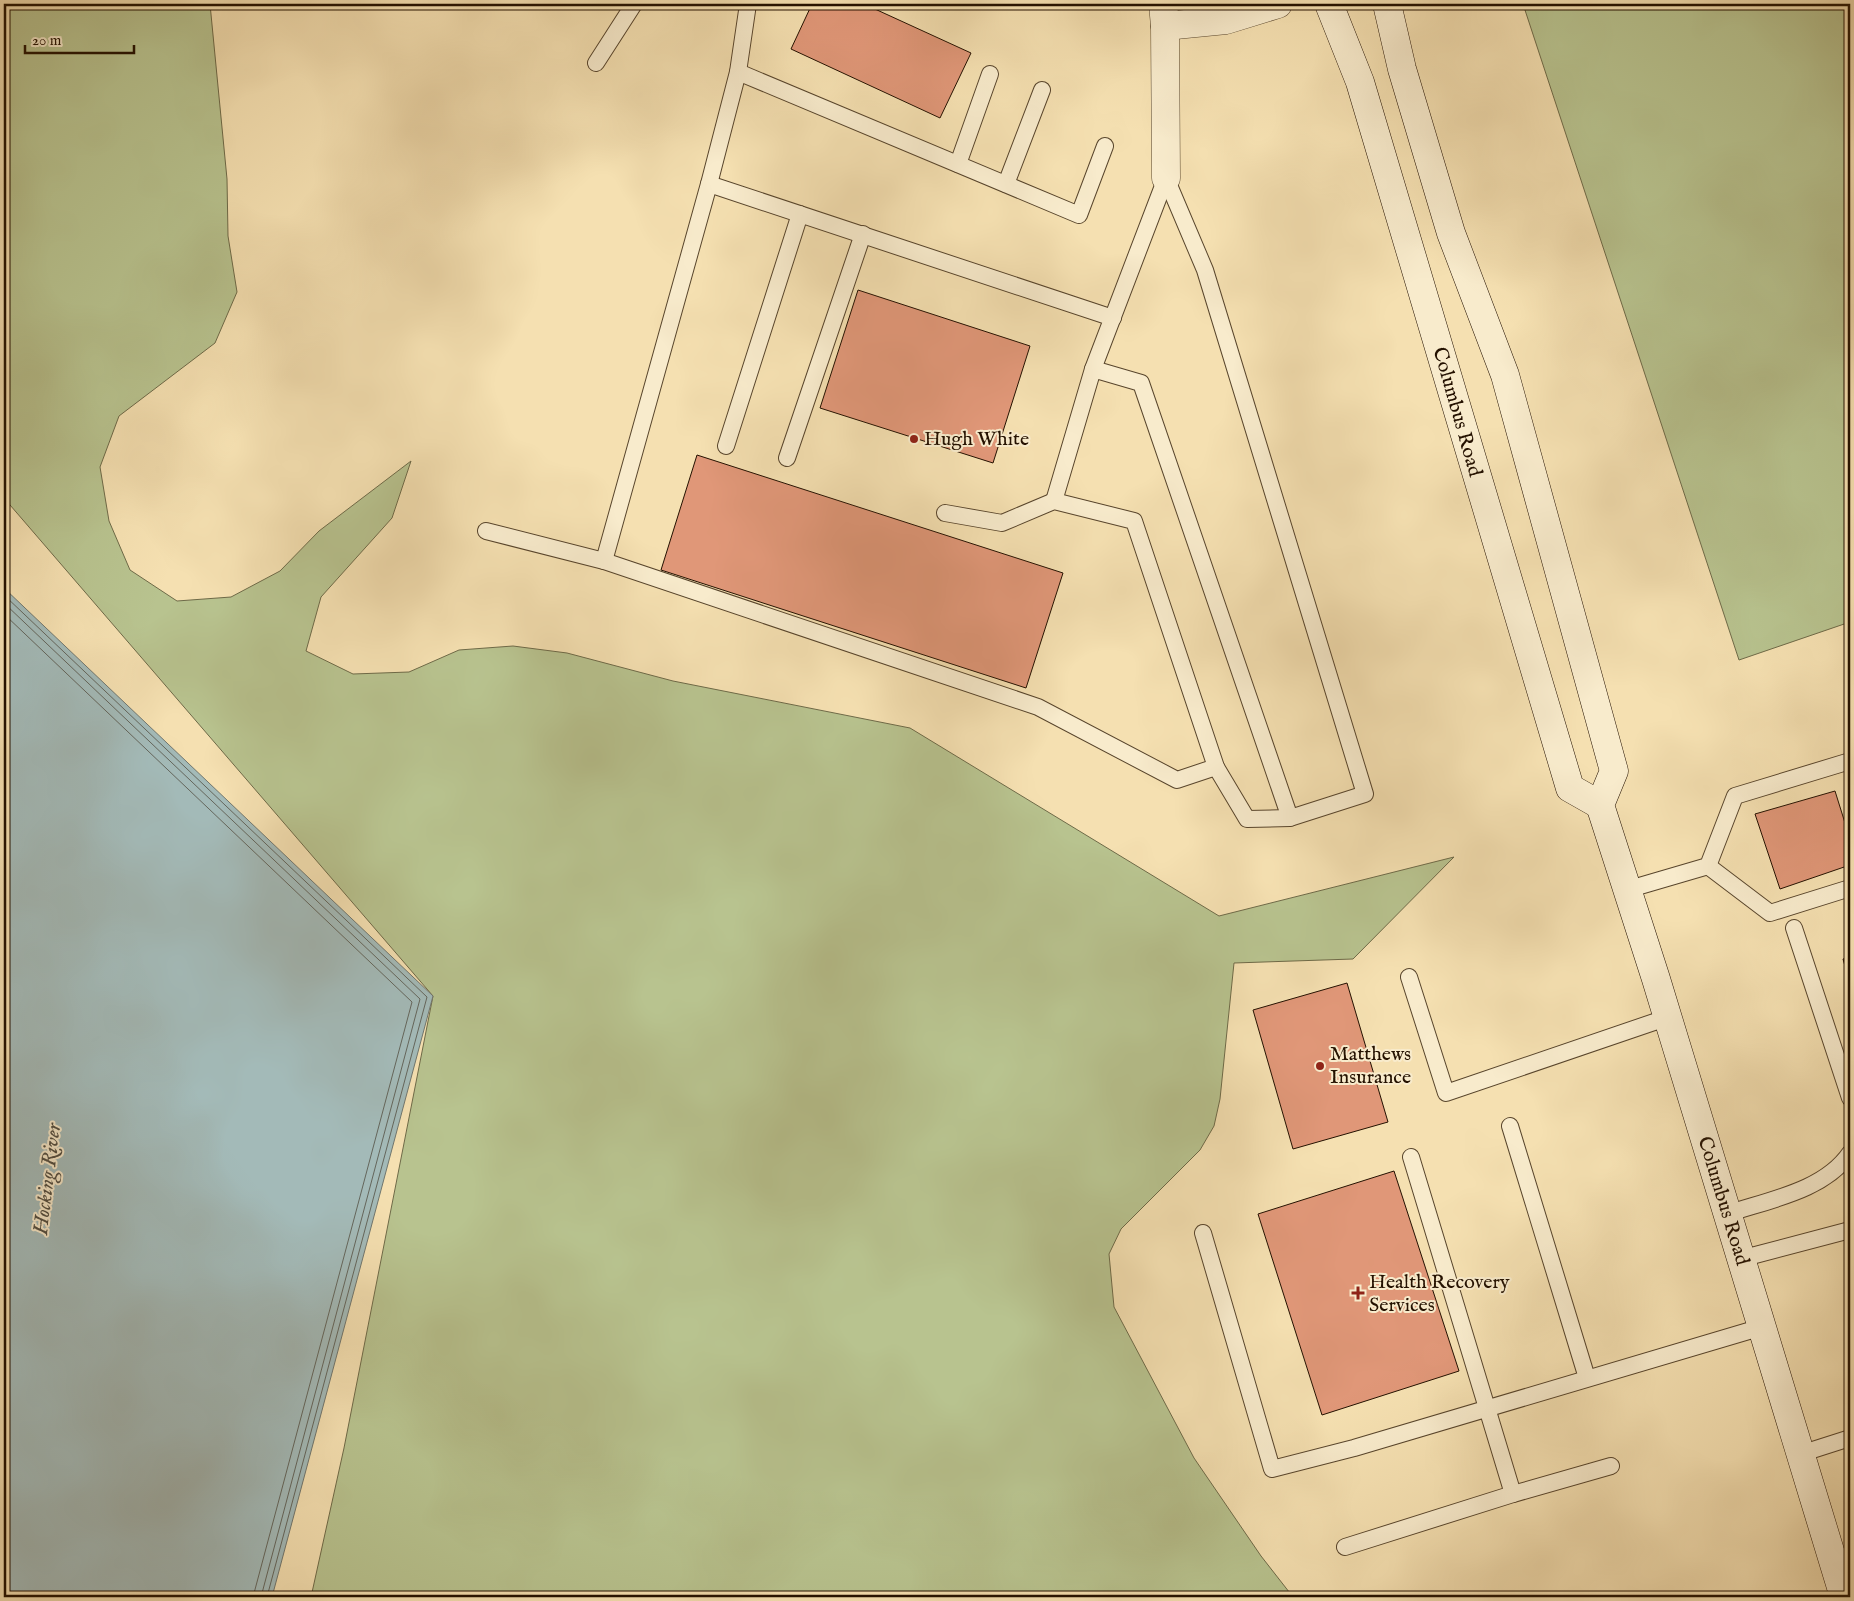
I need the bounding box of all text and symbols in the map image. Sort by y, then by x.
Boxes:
scale bar [25,22,134,54]
text: 20 m [32,31,62,50]
street label: Columbus Road [1427,344,1488,480]
place label: Hugh White [924,427,1029,452]
marker: Hugh White [908,433,920,445]
place label: Matthews Insurance [1330,1042,1411,1090]
marker: Matthews Insurance [1314,1060,1326,1072]
water label: Hocking River [28,1121,68,1237]
street label: Columbus Road [1692,1133,1755,1269]
place label: Health Recovery Services [1369,1270,1510,1318]
marker: Health Recovery Services [1351,1286,1365,1300]

